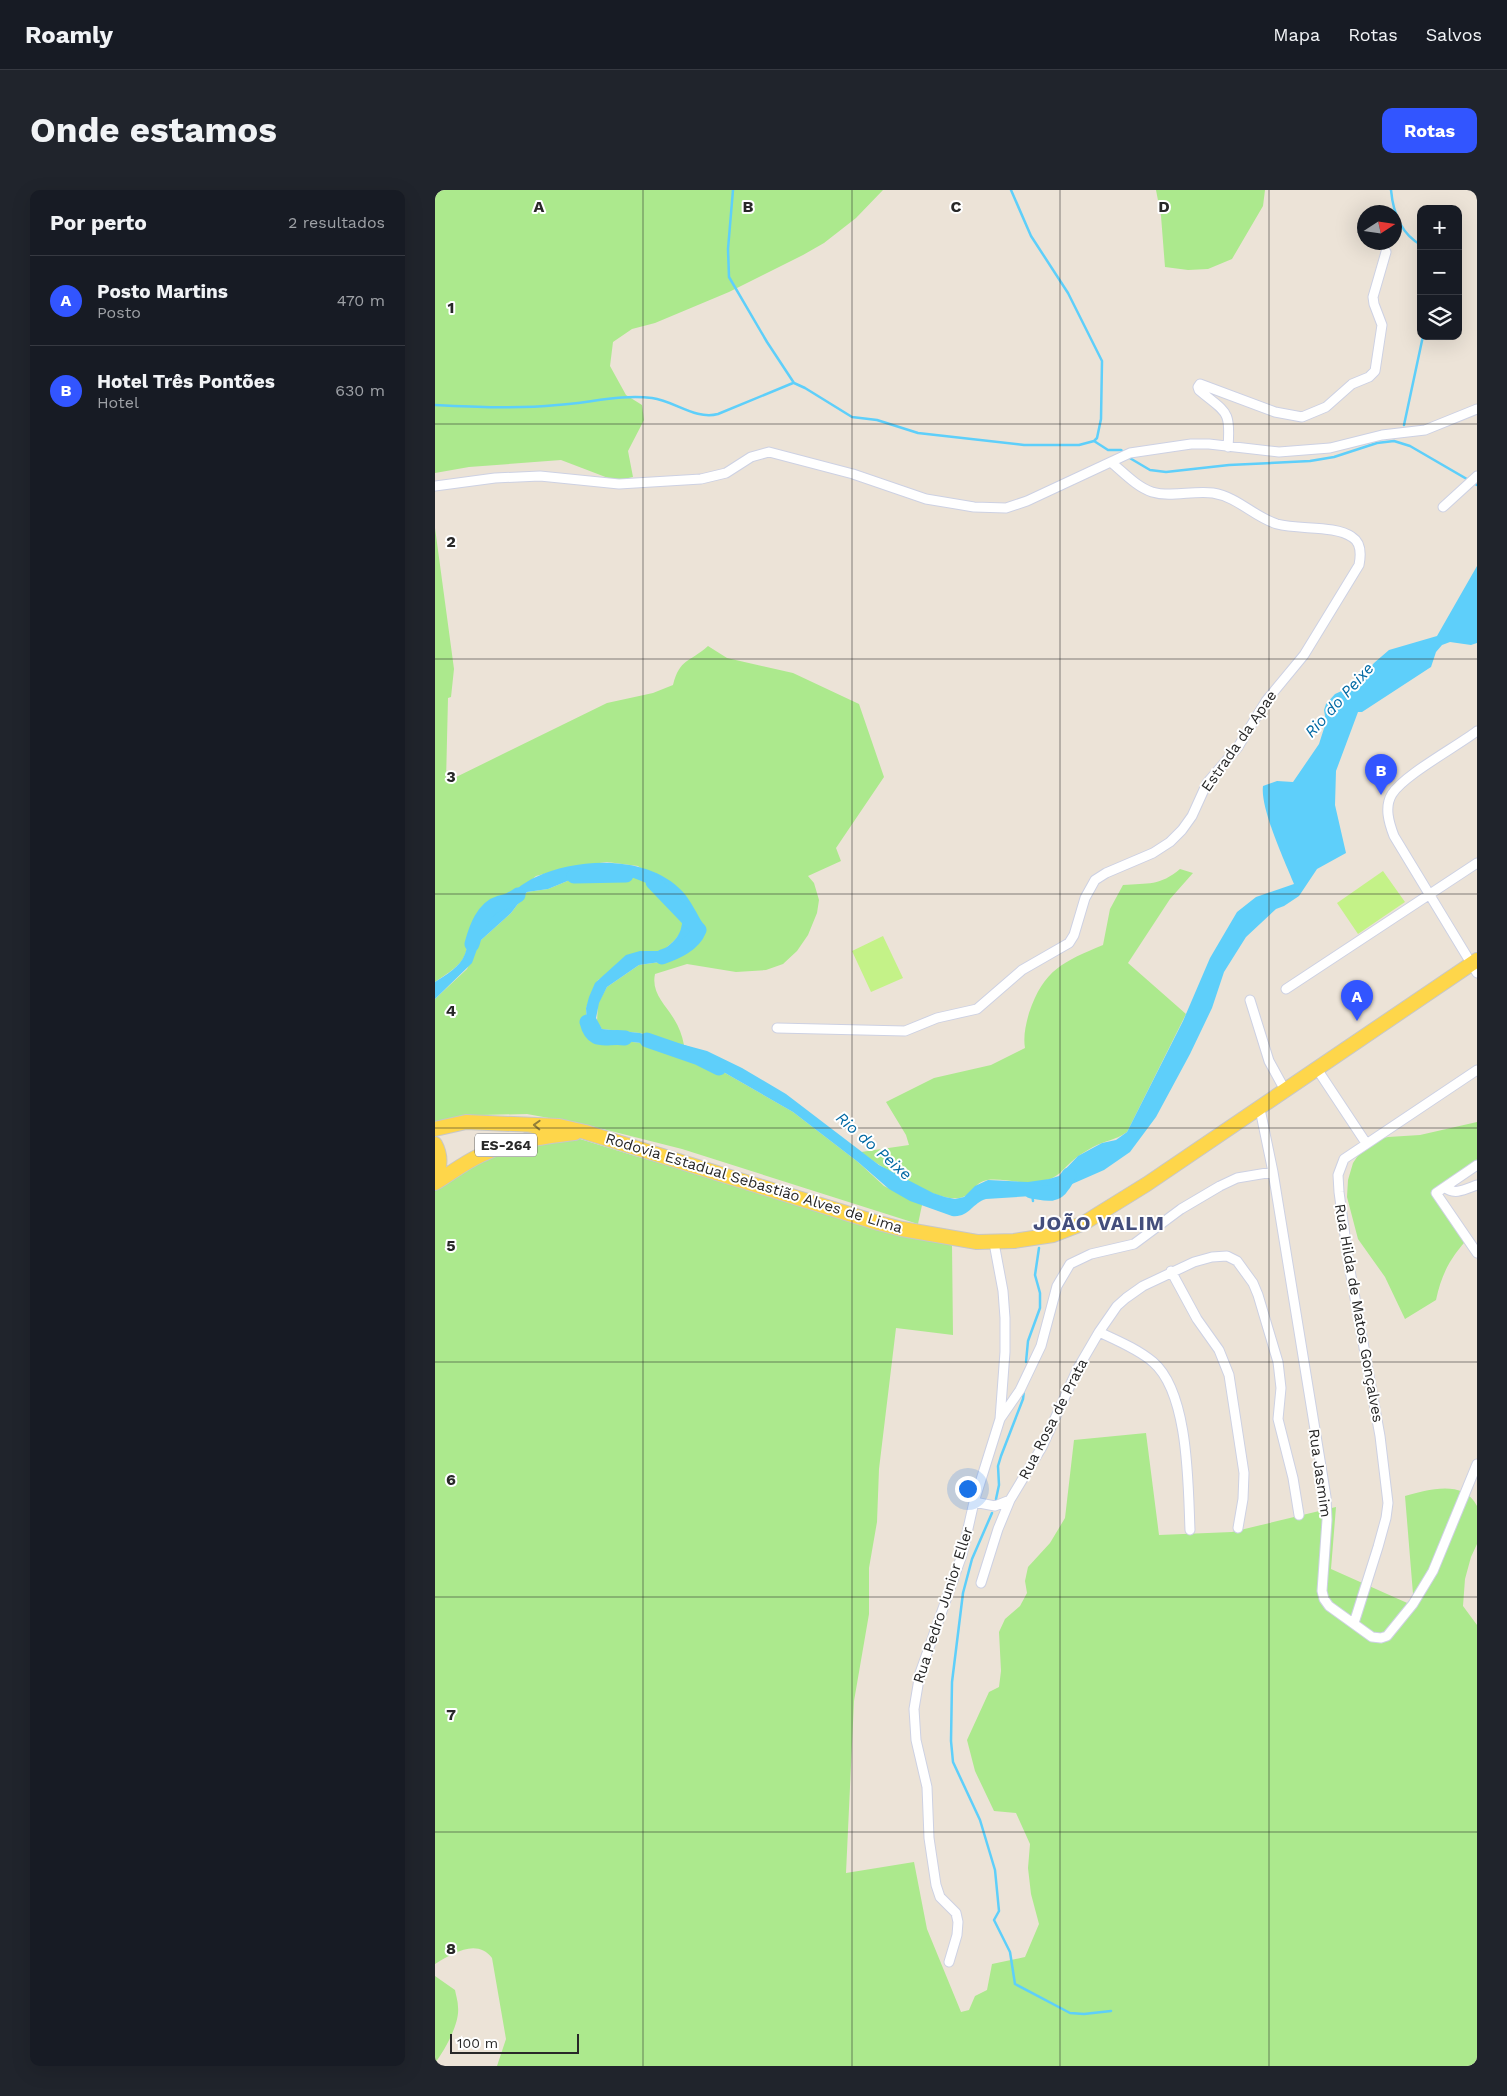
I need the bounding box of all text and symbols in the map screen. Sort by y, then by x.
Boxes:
text: Roamly [25,21,113,49]
text: Mapa [1273,24,1320,45]
text: Rotas [1348,24,1398,45]
text: Salvos [1426,24,1482,45]
button: Rotas [1382,108,1477,153]
text: Onde estamos [30,109,277,151]
text: A [534,197,545,216]
text: B [743,197,754,216]
text: C [951,197,962,216]
text: D [1158,197,1170,216]
north arrow [1357,205,1402,250]
map controls [1417,205,1462,340]
button: + [1417,205,1462,250]
text: Por perto [50,210,147,235]
text: 2 resultados [288,213,385,232]
button: − [1417,250,1462,295]
text: Posto Martins [97,280,228,303]
text: A [61,291,71,310]
text: 470 m [337,291,385,310]
button: layers [1417,295,1462,340]
text: 1 [448,298,454,317]
text: Posto [97,303,141,322]
text: Hotel Três Pontões [97,370,275,393]
text: B [61,381,71,400]
text: 630 m [335,381,385,400]
text: Hotel [97,393,139,412]
text: 2 [446,532,456,551]
water label: Rio do Peixe [1301,659,1377,741]
street label: Estrada da Apae [1197,687,1281,795]
pin: B [1365,754,1397,795]
text: 3 [446,767,456,786]
pin: A [1341,980,1373,1021]
text: 4 [446,1001,456,1020]
water label: Rio do Peixe [832,1108,916,1184]
one-way arrow [533,1120,541,1130]
street label: Rodovia Estadual Sebastião Alves de Lima [603,1129,905,1237]
road number: ES-264 [475,1134,537,1156]
street label: Rua Hilda de Matos Gonçalves [1331,1202,1387,1424]
district label: JOÃO VALIM [1033,1211,1165,1235]
text: 5 [446,1236,456,1255]
street label: Rua Rosa de Prata [1015,1355,1092,1483]
street label: Rua Jasmim [1305,1428,1335,1518]
text: 6 [446,1470,456,1489]
your location [955,1476,981,1502]
street label: Rua Pedro Junior Eller [909,1525,977,1685]
text: 7 [446,1705,456,1724]
text: 8 [446,1939,456,1958]
scale bar [450,2031,579,2054]
text: 100 m [457,2035,498,2051]

